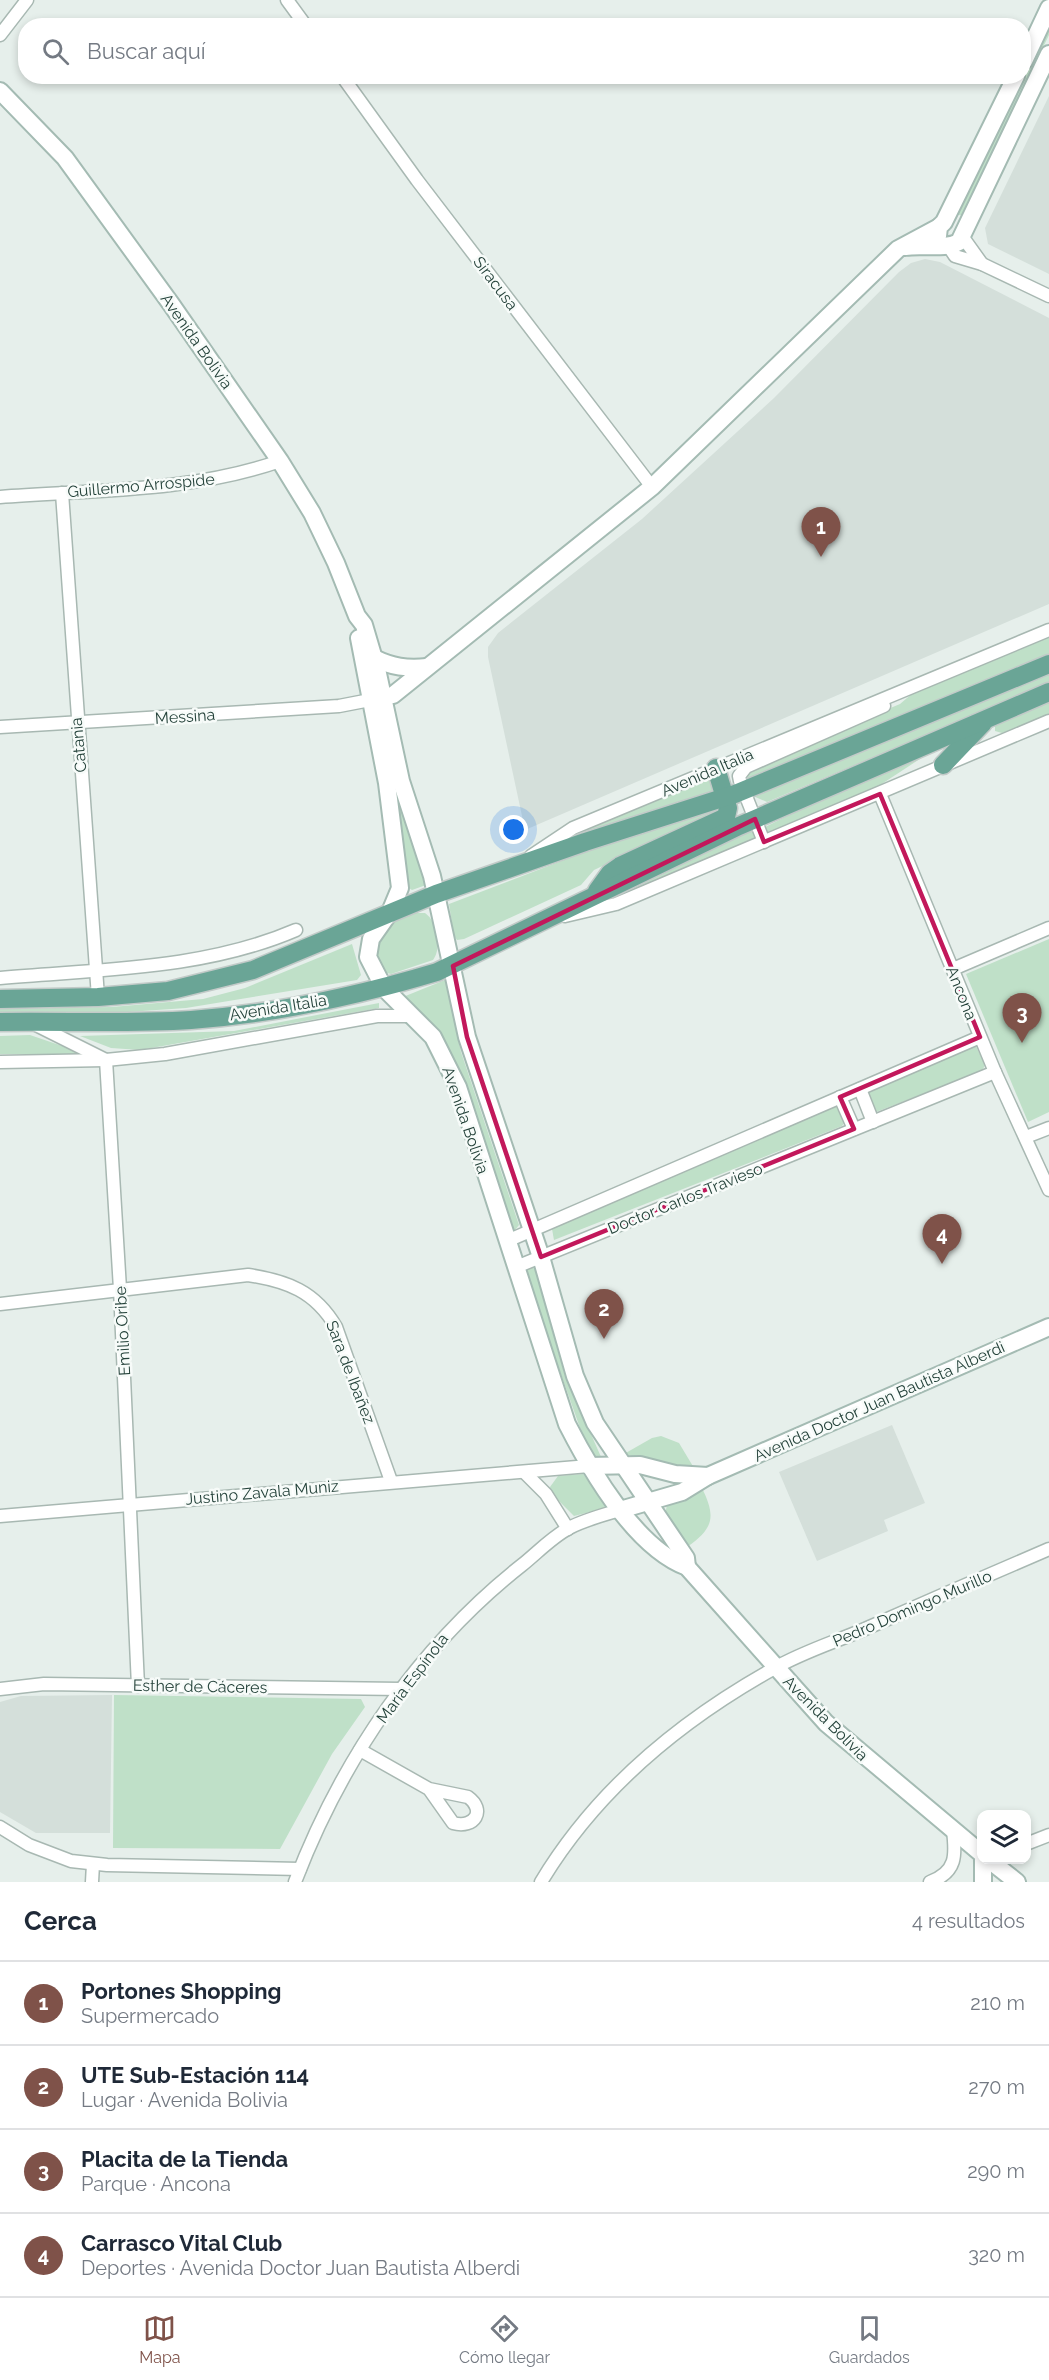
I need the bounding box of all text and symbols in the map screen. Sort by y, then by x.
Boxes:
search box [18,18,1031,84]
icon: search [39,35,72,68]
text: Buscar aquí [87,38,206,64]
street label: Siracusa [469,253,522,314]
street label: Avenida Bolivia [157,290,237,393]
street label: Guillermo Arrospide [67,470,215,501]
pin: 1 [802,508,840,557]
street label: Messina [154,705,216,728]
street label: Catania [67,717,90,773]
street label: Avenida Italia [658,745,756,800]
your location [499,815,528,844]
street label: Ancona [942,963,981,1023]
street label: Avenida Italia [228,990,328,1025]
pin: 3 [1002,994,1042,1043]
street label: Avenida Bolivia [438,1064,493,1176]
street label: Doctor Carlos Travieso [605,1159,765,1238]
pin: 4 [922,1214,962,1264]
street label: Emilio Oribe [111,1286,134,1376]
pin: 2 [584,1290,624,1339]
street label: Sara de Ibañez [322,1318,379,1427]
street label: Avenida Doctor Juan Bautista Alberdi [751,1337,1008,1466]
street label: Justino Zavala Muniz [185,1476,339,1509]
street label: Pedro Domingo Murillo [830,1566,995,1651]
street label: María Espínola [373,1630,452,1727]
street label: Avenida Bolivia [779,1672,872,1765]
street label: Esther de Cáceres [133,1676,268,1697]
map controls [977,1810,1031,1864]
button: layers [977,1810,1031,1864]
text: Cerca [24,1906,97,1936]
text: 4 resultados [912,1909,1025,1933]
text: Portones Shopping [81,1978,281,2004]
text: 1 [39,1991,48,2015]
text: 210 m [970,1991,1025,2015]
text: Supermercado [81,2004,219,2028]
text: UTE Sub-Estación 114 [81,2062,309,2088]
text: 2 [38,2075,49,2099]
text: 270 m [968,2075,1025,2099]
text: Lugar · Avenida Bolivia [81,2088,288,2112]
text: Placita de la Tienda [81,2146,288,2172]
text: 3 [38,2159,49,2183]
text: 290 m [967,2159,1025,2183]
text: Parque · Ancona [81,2172,231,2196]
text: Carrasco Vital Club [81,2230,282,2256]
text: 4 [38,2243,49,2267]
text: 320 m [968,2243,1025,2267]
text: Deportes · Avenida Doctor Juan Bautista Alberdi [81,2256,520,2280]
tab: Mapa [139,2312,181,2367]
tab: Cómo llegar [459,2312,550,2367]
tab: Guardados [829,2312,910,2367]

